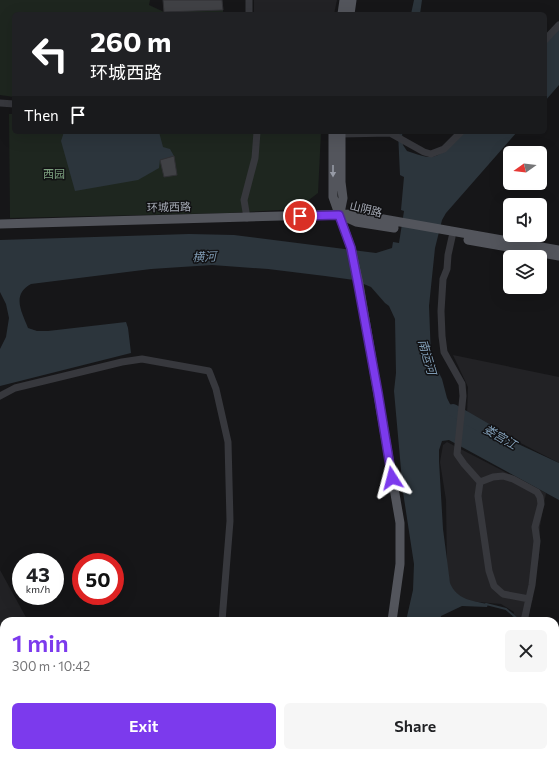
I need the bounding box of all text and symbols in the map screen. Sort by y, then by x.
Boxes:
text: 260 m [90,24,171,58]
icon: left [24,28,76,80]
text: 环城西路 [90,61,162,83]
icon: arrive [67,104,89,126]
text: Then [24,106,59,124]
north arrow [503,146,547,190]
map controls [503,146,547,294]
one-way arrow [330,165,336,178]
park label: 西园 [43,167,65,180]
street label: 山阴路 [349,198,384,219]
button: sound [503,198,547,242]
pin [283,199,317,233]
street label: 环城西路 [147,200,191,213]
icon: arrive [289,205,311,227]
water label: 横河 [192,249,218,263]
button: layers [503,250,547,294]
water label: 南运河 [416,337,440,378]
water label: 娄宫江 [481,421,521,452]
position arrow [371,457,413,499]
speed limit sign: 50 [72,553,124,605]
text: 43 [26,562,50,586]
text: km/h [26,583,50,595]
text: 1 min [12,628,69,657]
button: close [505,630,547,672]
text: 300 m · 10:42 [12,658,90,674]
button: Exit [12,703,276,749]
button: Share [284,703,547,749]

